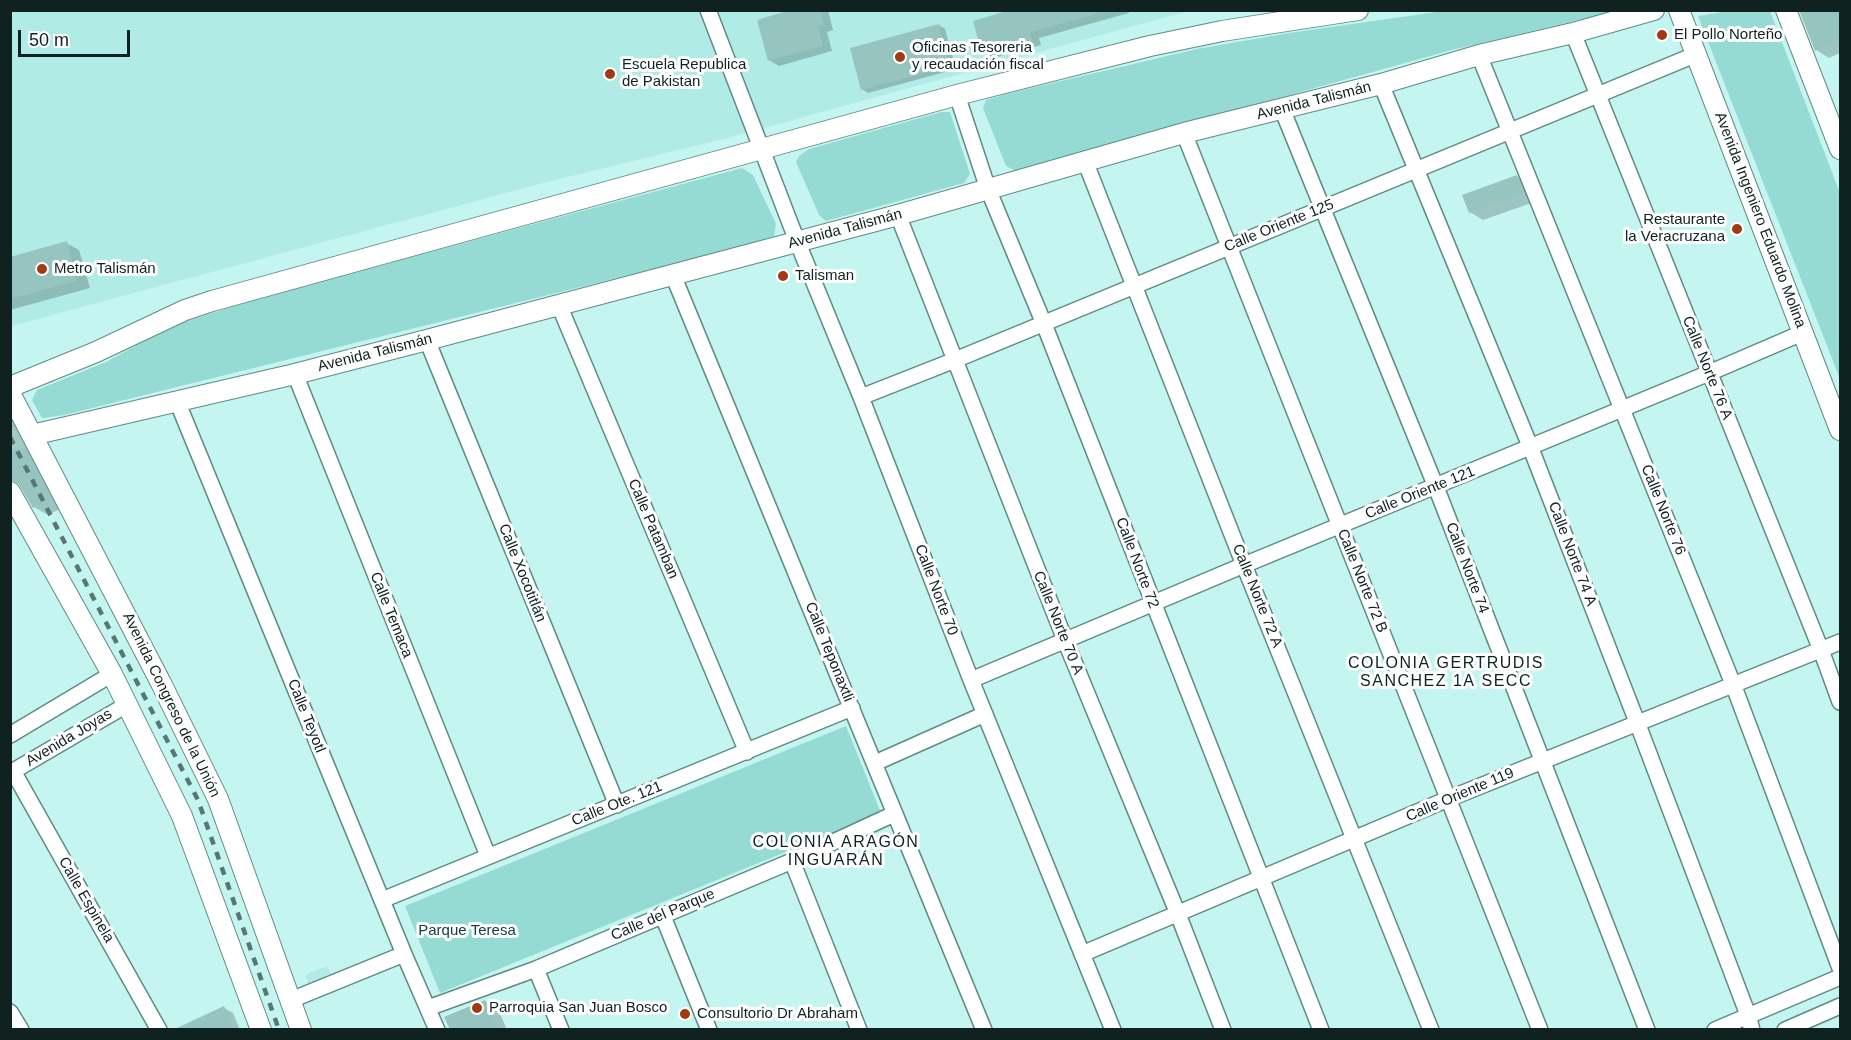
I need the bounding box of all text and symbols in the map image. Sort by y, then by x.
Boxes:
scale bar [21,18,134,56]
place label: El Pollo Norteño [1674,26,1782,44]
marker: El Pollo Norteño [1655,28,1669,42]
text: 50 m [29,30,69,50]
place label: Oficinas Tesoreria y recaudación fiscal [912,39,1044,74]
marker: Oficinas Tesoreria y recaudación fiscal [893,50,907,64]
place label: Escuela Republica de Pakistan [622,56,746,91]
marker: Escuela Republica de Pakistan [603,67,617,81]
street label: Avenida Talismán [1255,78,1373,124]
street label: Avenida Ingeniero Eduardo Molina [1710,109,1810,331]
street label: Calle Oriente 125 [1222,196,1336,256]
street label: Avenida Talismán [786,205,904,253]
place label: Restaurante la Veracruzana [1625,211,1725,246]
marker: Restaurante la Veracruzana [1730,222,1744,236]
place label: Metro Talismán [54,260,156,278]
marker: Metro Talismán [35,262,49,276]
place label: Talisman [795,267,854,285]
marker: Talisman [776,269,790,283]
street label: Calle Norte 76 A [1678,314,1736,422]
street label: Avenida Talismán [316,330,434,376]
street label: Calle Norte 76 [1637,462,1689,558]
street label: Calle Oriente 121 [1363,463,1477,523]
street label: Calle Patamban [624,476,682,582]
street label: Calle Norte 74 A [1544,499,1600,609]
street label: Calle Norte 72 [1111,515,1163,611]
street label: Calle Norte 74 [1441,520,1493,616]
street label: Calle Xocotitlán [494,521,550,625]
street label: Calle Norte 72 B [1333,527,1391,635]
street label: Calle Norte 70 [910,542,962,638]
street label: Calle Norte 72 A [1228,542,1286,650]
street label: Calle Norte 70 A [1029,569,1087,677]
street label: Calle Temaca [366,570,416,660]
street label: Calle Teponaxtli [801,600,857,704]
street label: Avenida Congreso de la Unión [118,610,224,800]
district label: COLONIA GERTRUDIS SANCHEZ 1A SECC [1348,654,1544,692]
street label: Calle Teyotl [283,677,329,755]
street label: Avenida Joyas [23,705,115,771]
street label: Calle Oriente 119 [1403,764,1517,826]
street label: Calle Ote. 121 [569,778,665,830]
district label: COLONIA ARAGÓN INGUARÁN [753,833,919,871]
street label: Calle Espinela [54,854,118,946]
street label: Calle del Parque [608,885,718,945]
park label: Parque Teresa [418,922,516,940]
place label: Parroquia San Juan Bosco [489,999,667,1017]
marker: Parroquia San Juan Bosco [470,1001,484,1015]
place label: Consultorio Dr Abraham [697,1005,858,1023]
marker: Consultorio Dr Abraham [678,1007,692,1021]

